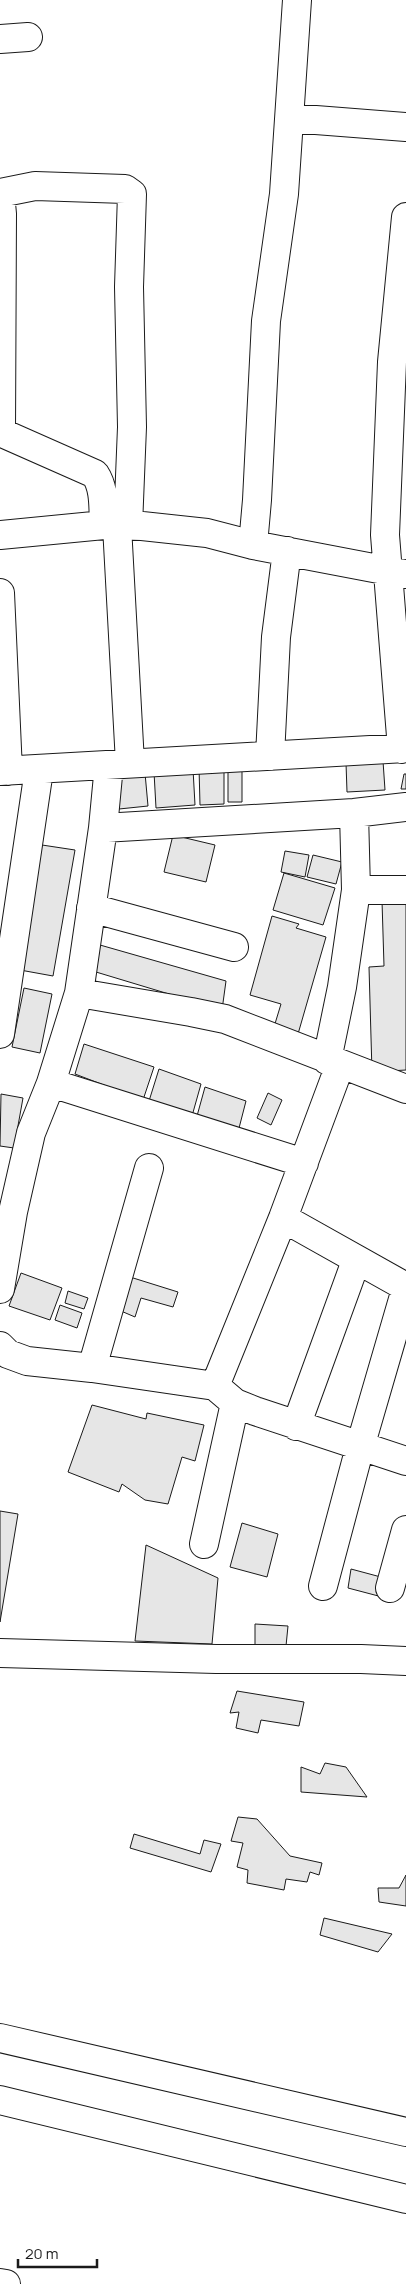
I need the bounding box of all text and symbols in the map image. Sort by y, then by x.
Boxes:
scale bar [18,2236,96,2268]
text: 20 m [25,2243,58,2264]

